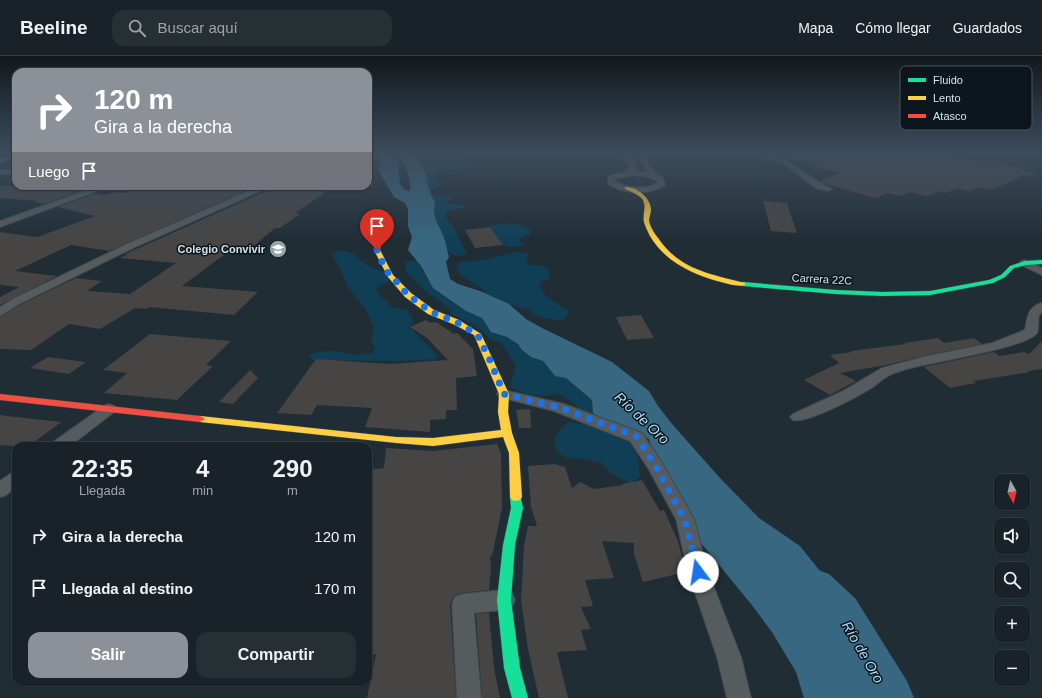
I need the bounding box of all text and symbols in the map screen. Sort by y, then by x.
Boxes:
search box [112,10,392,46]
text: Beeline [20,17,88,38]
icon: search [126,17,148,39]
text: Buscar aquí [158,19,238,36]
text: Mapa [798,20,833,36]
text: Cómo llegar [855,20,931,36]
text: Guardados [953,20,1022,36]
legend [900,66,1032,130]
text: Fluido [933,74,963,86]
icon: right [28,84,80,136]
text: 120 m [94,84,173,115]
text: Lento [933,92,961,104]
text: Atasco [933,110,967,122]
text: Gira a la derecha [94,117,232,137]
icon: arrive [78,160,100,182]
text: Luego [28,163,70,180]
pin [360,209,394,250]
icon: arrive [366,215,388,237]
school or university icon: Colegio Convivir [268,239,288,259]
place label: Colegio Convivir [178,243,266,255]
street label: Carrera 22C [791,271,853,287]
water label: Río de Oro [612,389,673,447]
text: 22:35 [71,455,133,482]
text: 4 [196,455,209,482]
text: 290 [273,455,313,482]
north arrow [994,474,1030,510]
map controls [994,474,1030,686]
text: Llegada [79,483,125,498]
text: min [192,483,213,498]
text: m [287,483,298,498]
button: sound [994,518,1030,554]
icon: right [28,525,50,547]
text: Gira a la derecha [62,528,183,545]
text: 120 m [314,528,356,545]
position arrow [677,551,719,593]
button: search [994,562,1030,598]
icon: arrive [28,577,50,599]
text: Llegada al destino [62,580,193,597]
text: 170 m [314,580,356,597]
button: + [994,606,1030,642]
water label: Río de Oro [839,618,887,686]
button: Salir [28,632,188,678]
button: Compartir [196,632,356,678]
button: − [994,650,1030,686]

